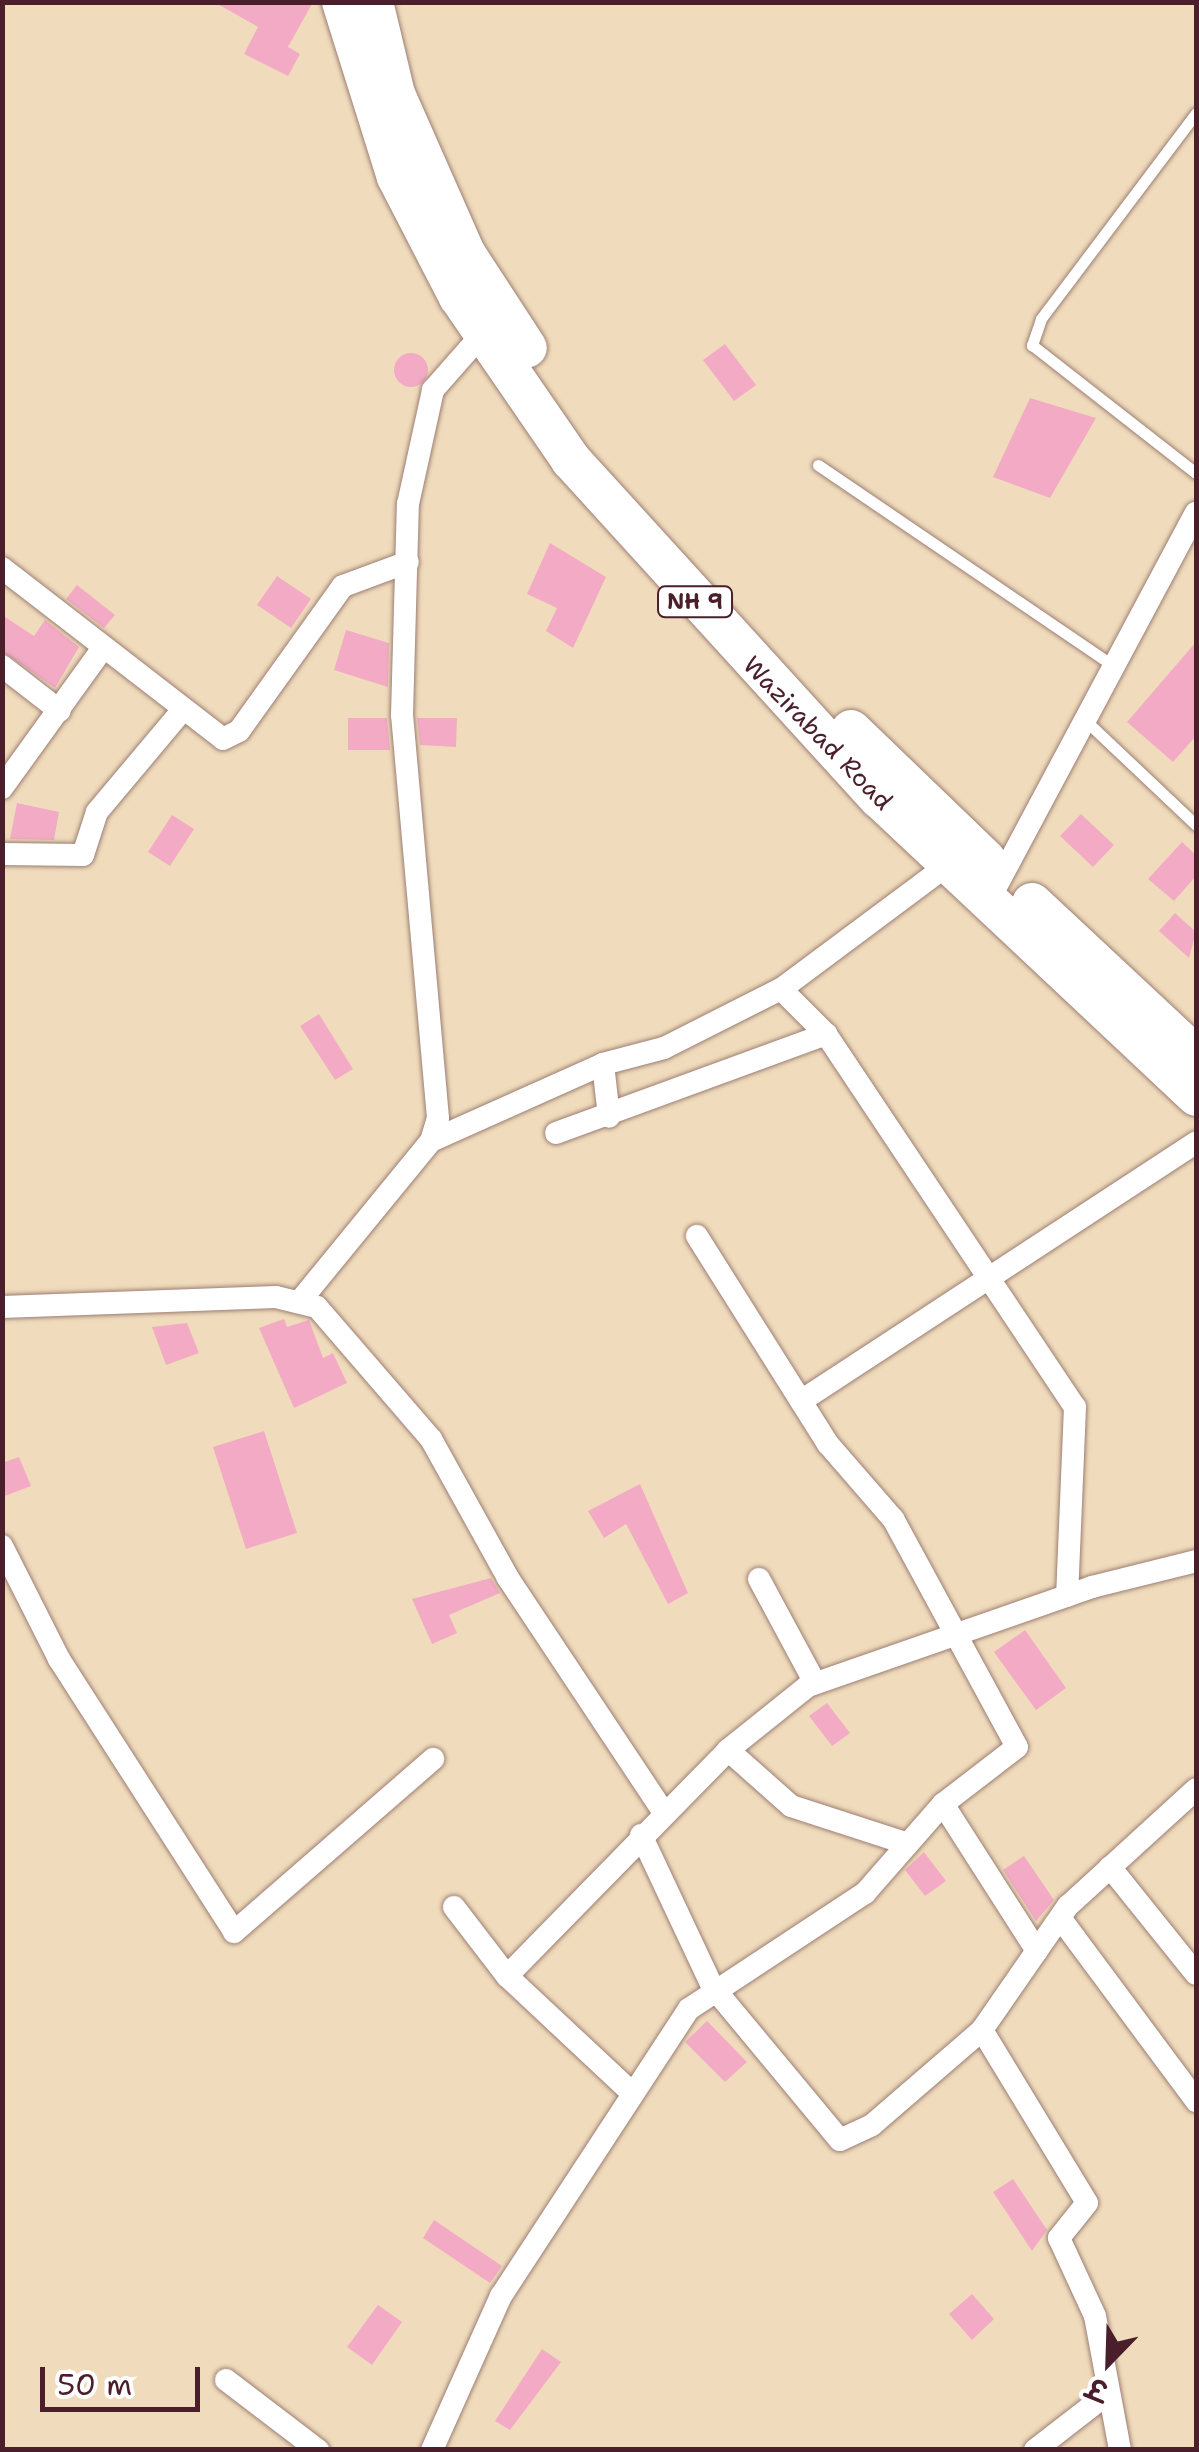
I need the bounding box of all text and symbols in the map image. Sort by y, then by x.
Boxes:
road number: NH 9 [655,585,735,619]
street label: Wazirabad Road [737,650,899,816]
north arrow [1059,2312,1159,2412]
scale bar [45,2347,205,2409]
text: 50 m [57,2364,132,2405]
text: उ [1081,2368,1113,2411]

